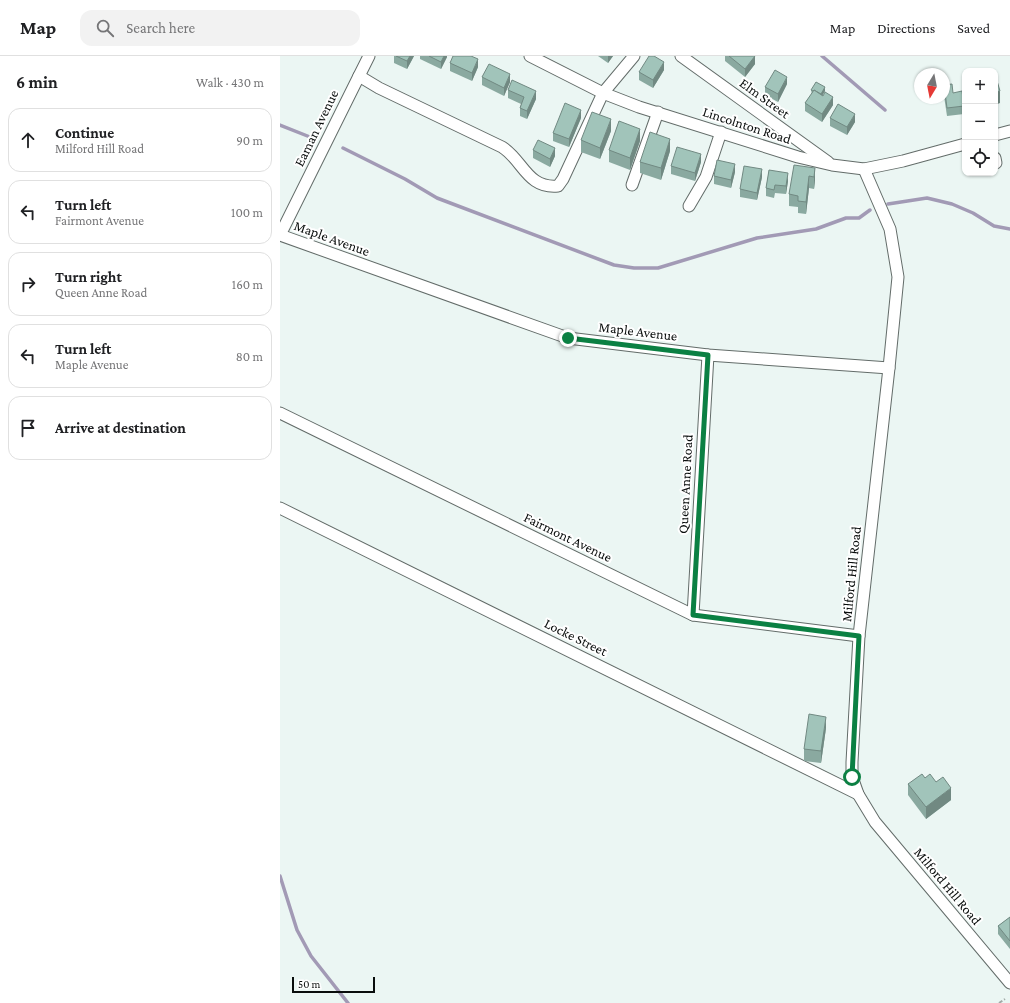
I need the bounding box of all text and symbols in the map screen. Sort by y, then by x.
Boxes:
search box [80,10,360,46]
text: Map [20,17,56,38]
icon: search [94,17,116,39]
text: Search here [126,20,195,36]
text: Map [830,20,855,36]
text: Directions [877,20,935,36]
text: Saved [957,20,990,36]
north arrow [914,68,950,104]
map controls [962,68,998,176]
button: + [962,68,998,104]
text: 6 min [16,73,58,92]
street label: Elm Street [737,74,793,122]
text: Walk · 430 m [196,75,264,90]
street label: Eaman Avenue [291,87,341,169]
street label: Lincolnton Road [701,103,794,147]
button: − [962,104,998,140]
text: Continue [55,125,114,141]
icon: ahead [17,129,39,151]
text: 90 m [236,133,263,148]
button: locate [962,140,998,176]
text: Milford Hill Road [55,141,144,156]
text: Turn left [55,197,111,213]
icon: left [17,201,39,223]
text: 100 m [231,205,263,220]
text: Fairmont Avenue [55,213,144,228]
street label: Maple Avenue [292,217,372,259]
text: Turn right [55,269,122,285]
icon: right [17,273,39,295]
text: 160 m [232,277,263,292]
text: Queen Anne Road [55,285,147,300]
street label: Maple Avenue [598,318,678,344]
route end [559,329,577,347]
text: Turn left [55,341,111,357]
icon: left [17,345,39,367]
text: 80 m [236,349,263,364]
text: Maple Avenue [55,357,128,372]
icon: arrive [17,417,39,439]
text: Arrive at destination [55,420,186,436]
street label: Queen Anne Road [674,433,696,534]
street label: Fairmont Avenue [521,509,615,565]
street label: Milford Hill Road [838,525,864,623]
street label: Locke Street [542,615,610,659]
route start [843,768,861,786]
street label: Milford Hill Road [911,844,985,928]
scale bar [292,975,375,994]
text: 50 m [298,978,320,990]

